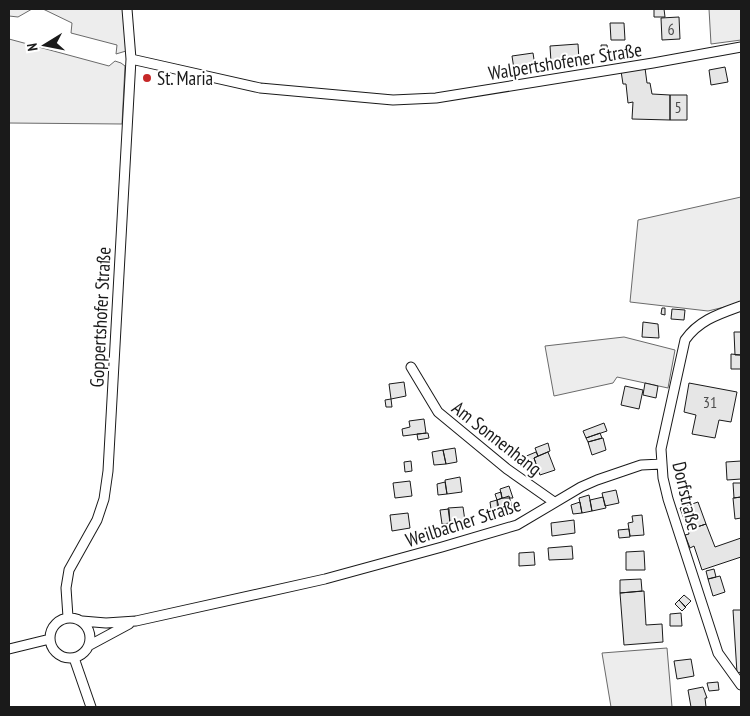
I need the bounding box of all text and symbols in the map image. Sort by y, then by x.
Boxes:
house number: 6 [667,19,675,39]
north arrow [20,20,70,70]
street label: Walpertshofener Straße [486,37,644,85]
text: N [23,42,42,53]
place label: St. Maria [157,66,213,90]
marker: St. Maria [141,72,153,84]
house number: 5 [674,97,682,117]
street label: Goppertshofer Straße [84,246,116,388]
house number: 31 [703,392,717,412]
street label: Am Sonnenhang [447,396,547,480]
street label: Dorfstraße [667,459,707,533]
street label: Weilbacher Straße [402,492,524,552]

